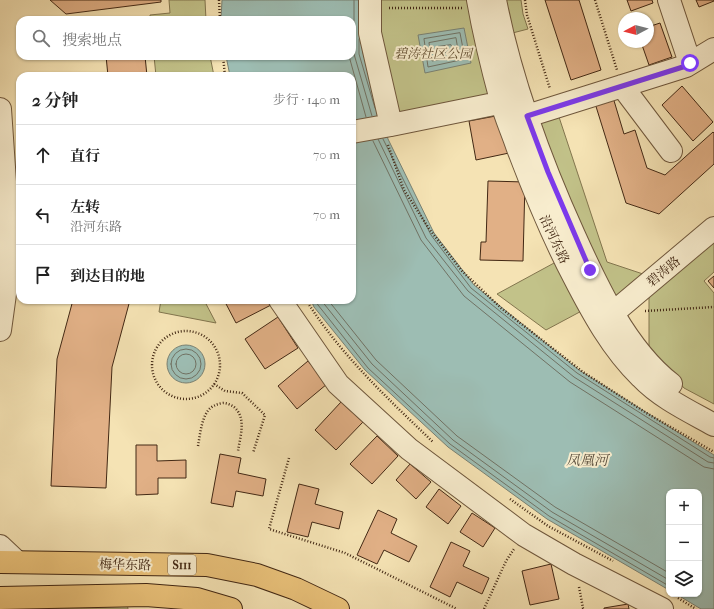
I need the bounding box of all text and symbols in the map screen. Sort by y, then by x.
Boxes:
north arrow [618,12,654,48]
search box [16,16,356,60]
icon: search [30,27,52,49]
text: 搜索地点 [62,31,122,49]
park label: 碧涛社区公园 [394,46,474,61]
route start [681,54,699,72]
text: 2 分钟 [32,90,78,110]
text: 步行 · 140 m [273,92,340,107]
icon: ahead [32,144,54,166]
text: 直行 [70,147,100,165]
text: 70 m [313,147,340,162]
text: 左转 [70,198,100,216]
icon: left [32,204,54,226]
text: 70 m [313,207,340,222]
street label: 沿河东路 [537,212,572,266]
text: 沿河东路 [70,219,122,234]
street label: 碧涛路 [644,253,683,290]
route end [581,261,599,279]
icon: arrive [32,264,54,286]
text: 到达目的地 [70,267,145,285]
water label: 凤凰河 [566,452,611,469]
map controls [666,489,702,597]
button: + [666,489,702,525]
button: − [666,525,702,561]
road number: S111 [168,555,196,575]
street label: 梅华东路 [99,557,151,572]
button: layers [666,561,702,597]

